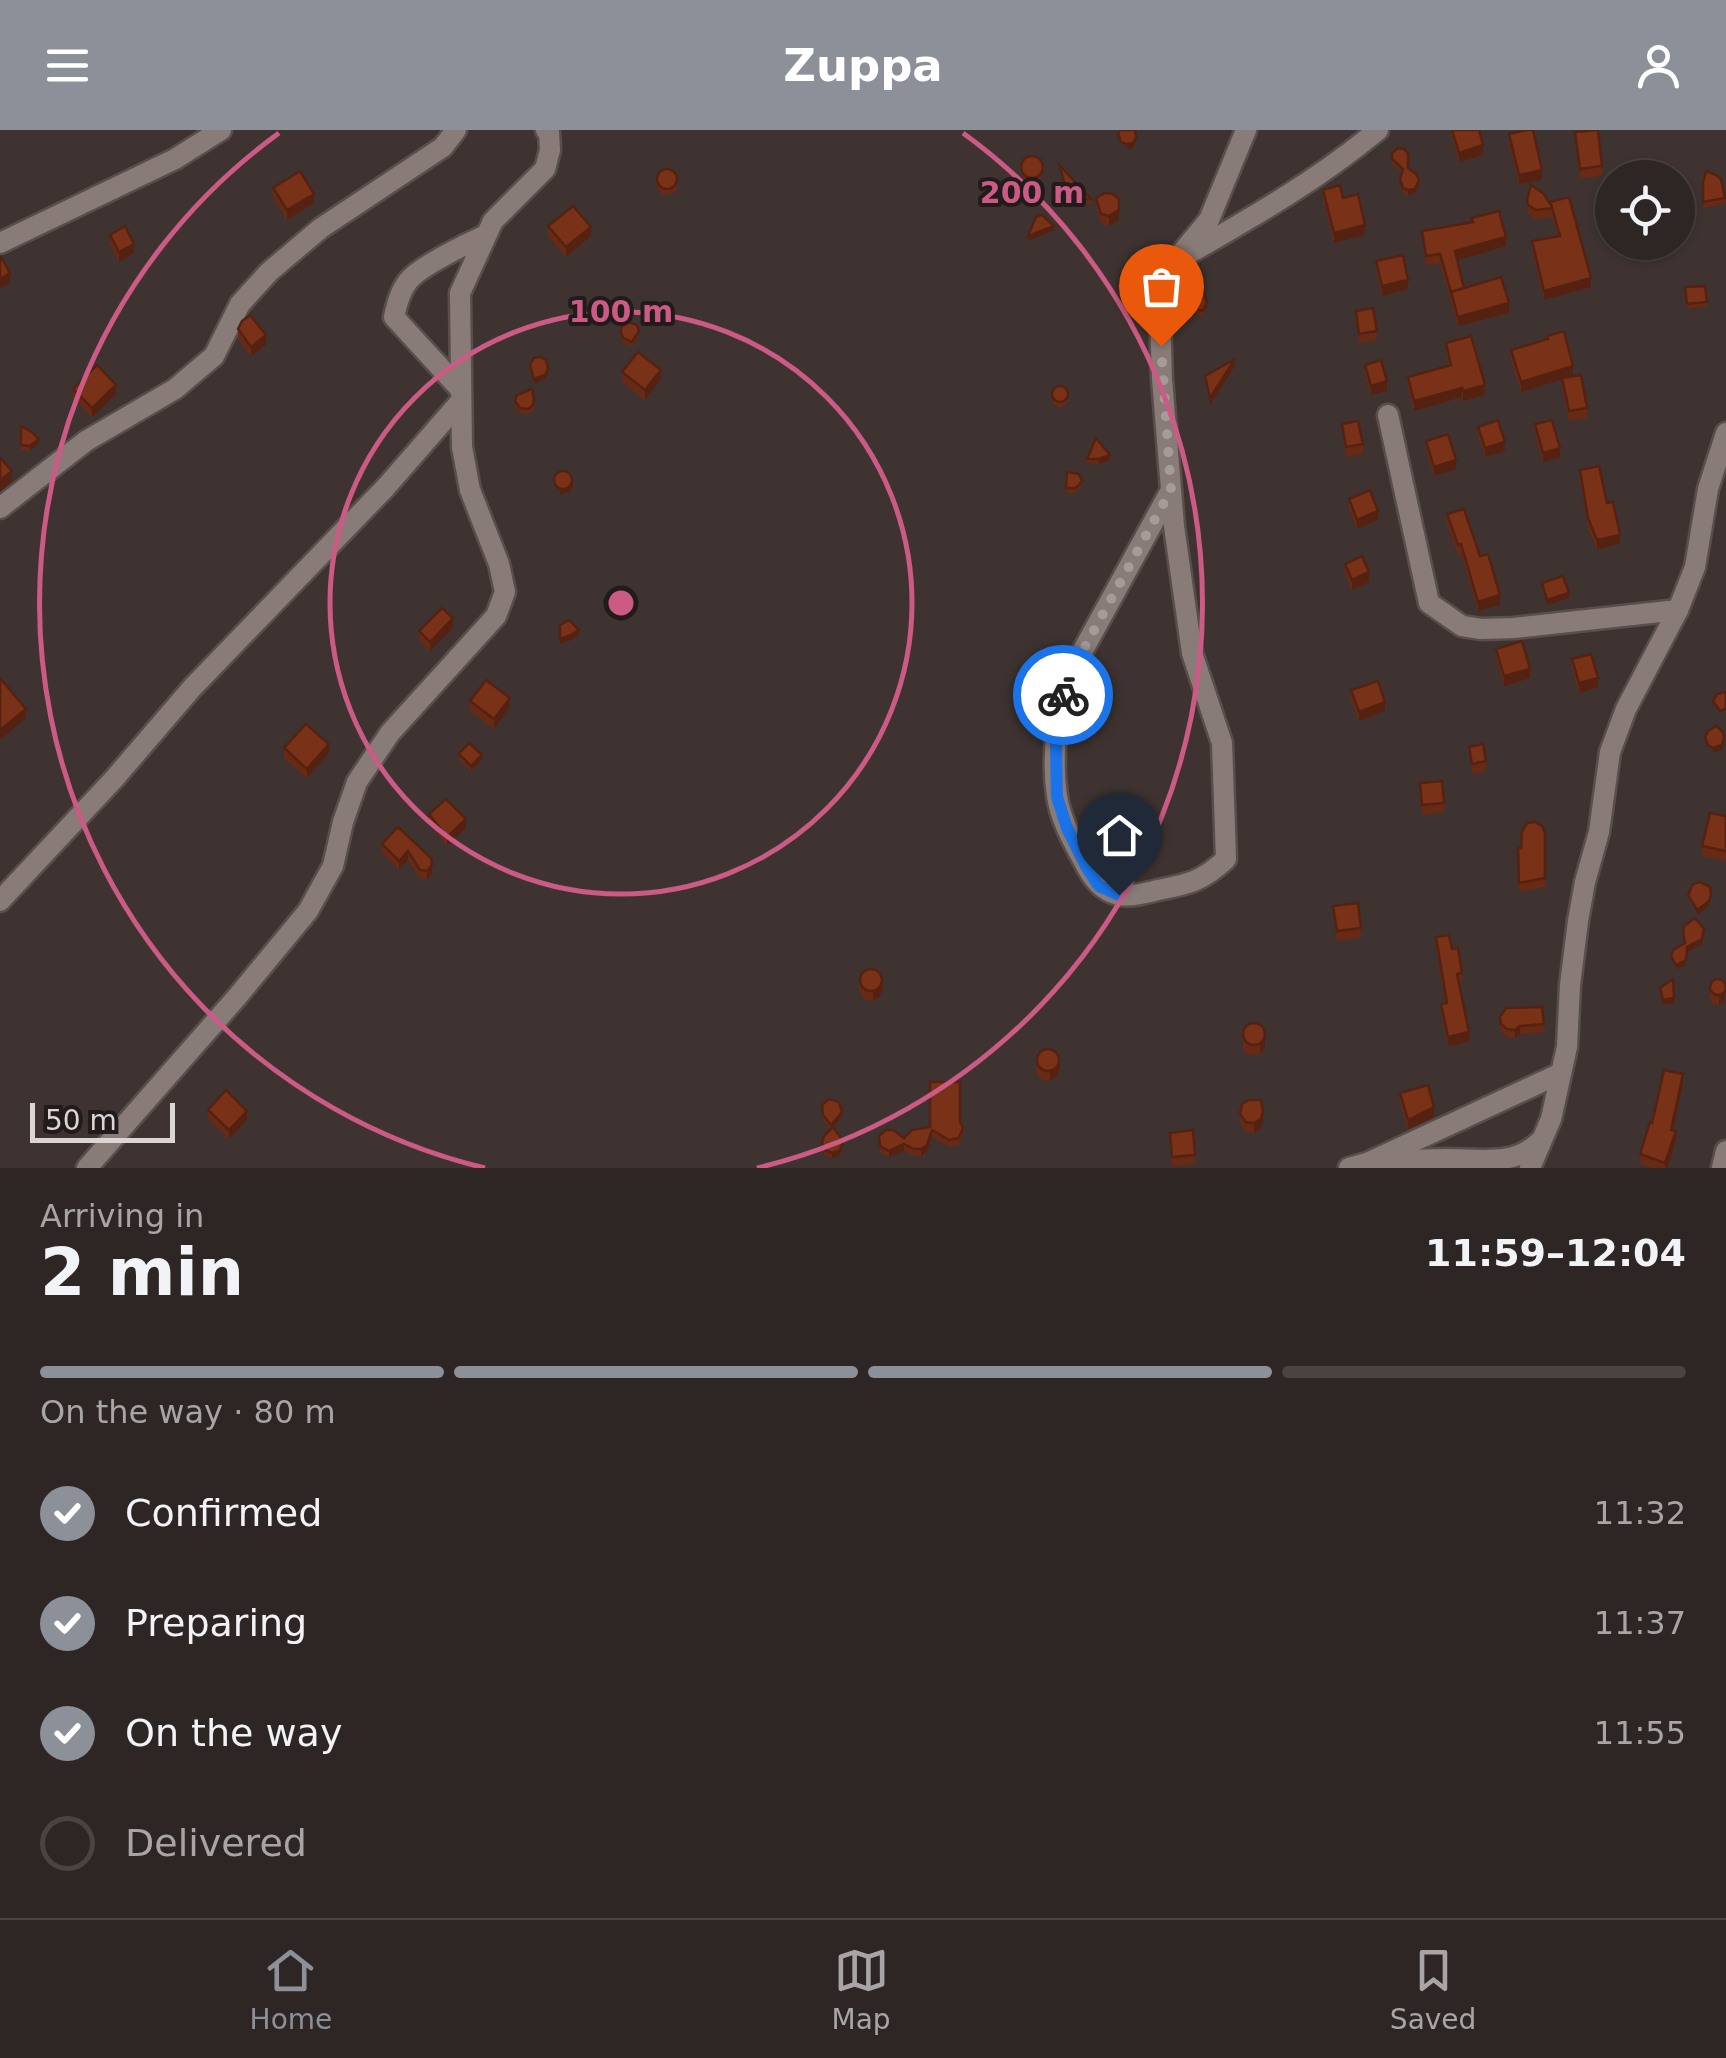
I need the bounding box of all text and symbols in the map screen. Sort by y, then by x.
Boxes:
icon: menu [40,38,95,93]
icon: person [1631,38,1686,93]
text: Zuppa [783,39,943,92]
map controls [1595,160,1695,260]
button: locate [1595,160,1695,260]
text: 200 m [980,175,1084,210]
pin [1119,244,1204,347]
icon: bag [1134,259,1189,314]
text: 100 m [569,294,673,329]
centre of rings [603,585,639,621]
courier [1013,645,1113,745]
icon: bike [1036,668,1091,723]
pin [1077,793,1162,896]
icon: home [1092,808,1147,863]
scale bar [30,1098,175,1143]
text: 50 m [45,1104,117,1137]
text: Arriving in [40,1197,204,1235]
text: 11:59–12:04 [1425,1231,1686,1275]
text: 2 min [40,1235,244,1310]
text: On the way · 80 m [40,1393,336,1431]
icon: check [40,1486,95,1541]
text: Confirmed [125,1491,322,1535]
text: 11:32 [1594,1494,1686,1532]
icon: check [40,1596,95,1651]
text: Preparing [125,1601,307,1645]
text: 11:37 [1594,1604,1686,1642]
icon: check [40,1706,95,1761]
text: On the way [125,1711,342,1755]
text: 11:55 [1594,1714,1686,1752]
text: Delivered [125,1821,307,1865]
tab: Home [250,1943,332,2036]
tab: Map [832,1943,891,2036]
tab: Saved [1390,1943,1476,2036]

